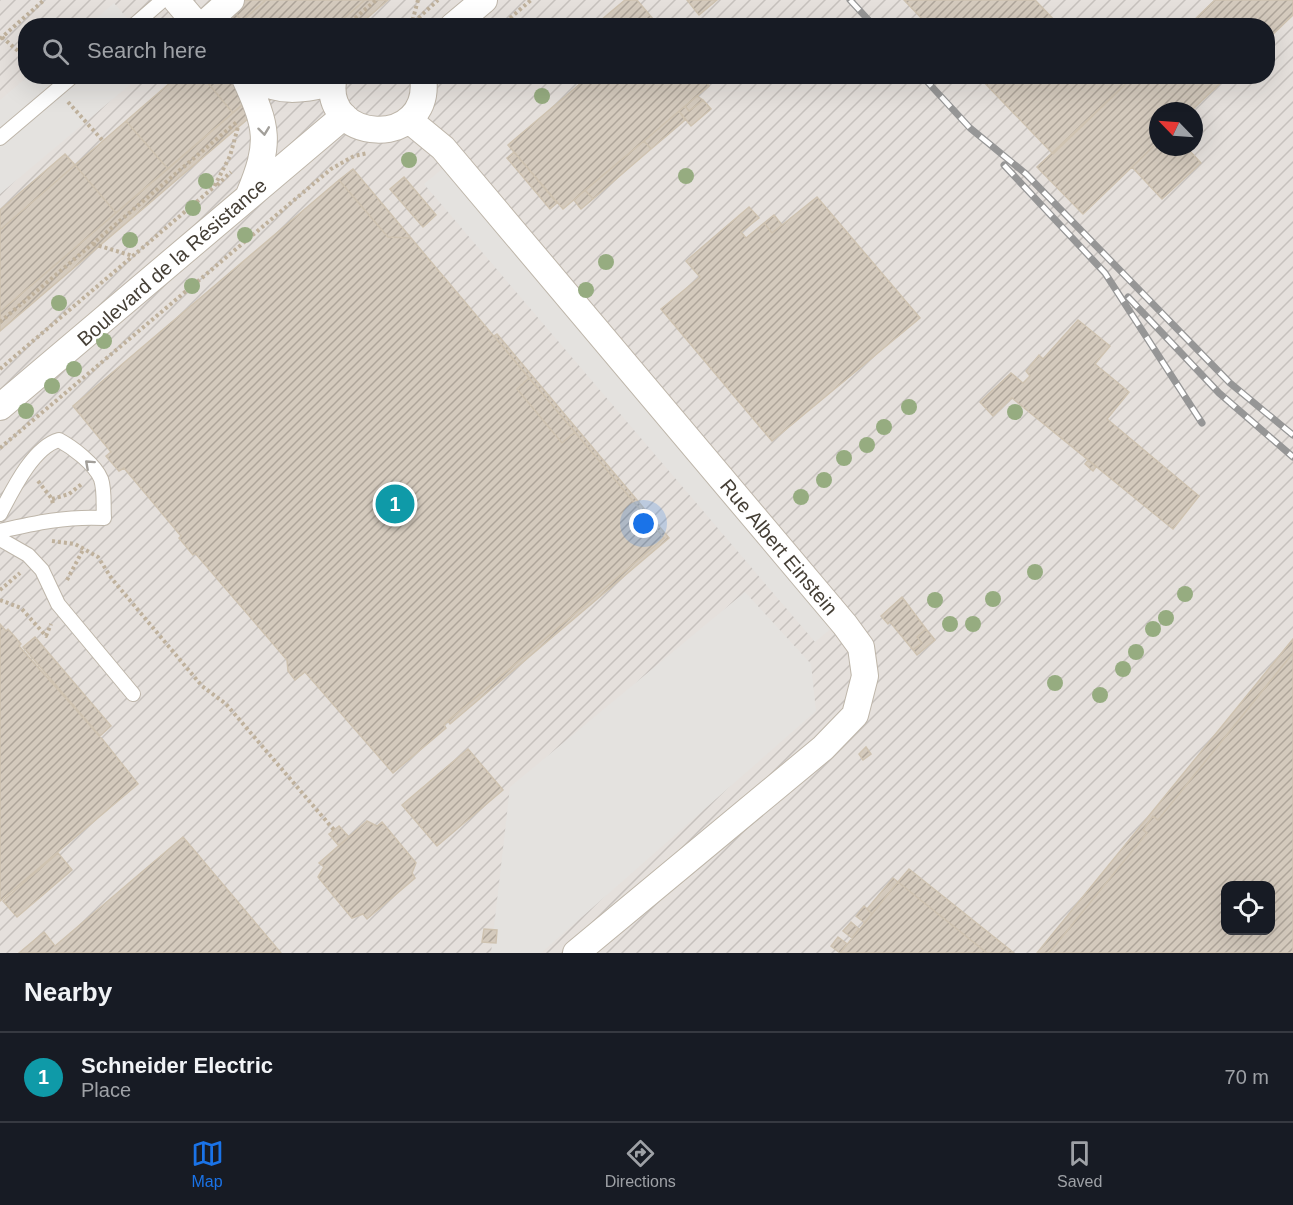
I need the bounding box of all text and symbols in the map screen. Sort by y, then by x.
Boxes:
search box [18,18,1275,84]
icon: search [39,35,72,68]
text: Search here [87,38,207,63]
north arrow [1149,102,1203,156]
one-way arrow [257,126,269,136]
street label: Boulevard de la Résistance [73,174,271,350]
one-way arrow [85,460,96,471]
street label: Rue Albert Einstein [716,475,842,619]
pin: 1 [376,482,414,526]
your location [629,509,658,538]
map controls [1221,881,1275,935]
button: locate [1221,881,1275,935]
text: Nearby [24,977,112,1007]
text: Schneider Electric [81,1053,273,1078]
text: 1 [38,1066,49,1088]
text: 70 m [1225,1066,1269,1088]
text: Place [81,1079,131,1101]
tab: Map [191,1137,224,1191]
tab: Directions [605,1137,676,1191]
tab: Saved [1057,1137,1102,1191]

